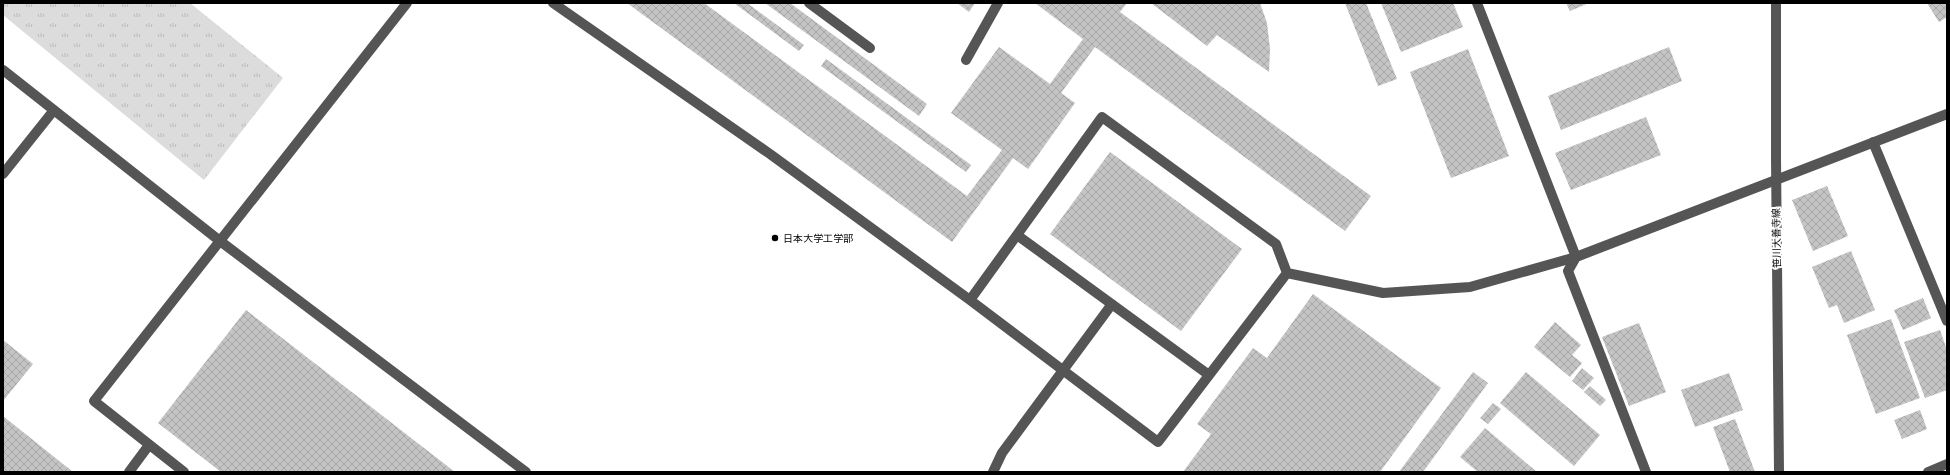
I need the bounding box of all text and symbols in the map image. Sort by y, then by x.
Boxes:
street label: 笹川大善寺線 [1770,208,1783,268]
marker: 日本大学工学部 [770,233,780,243]
place label: 日本大学工学部 [783,233,853,244]

